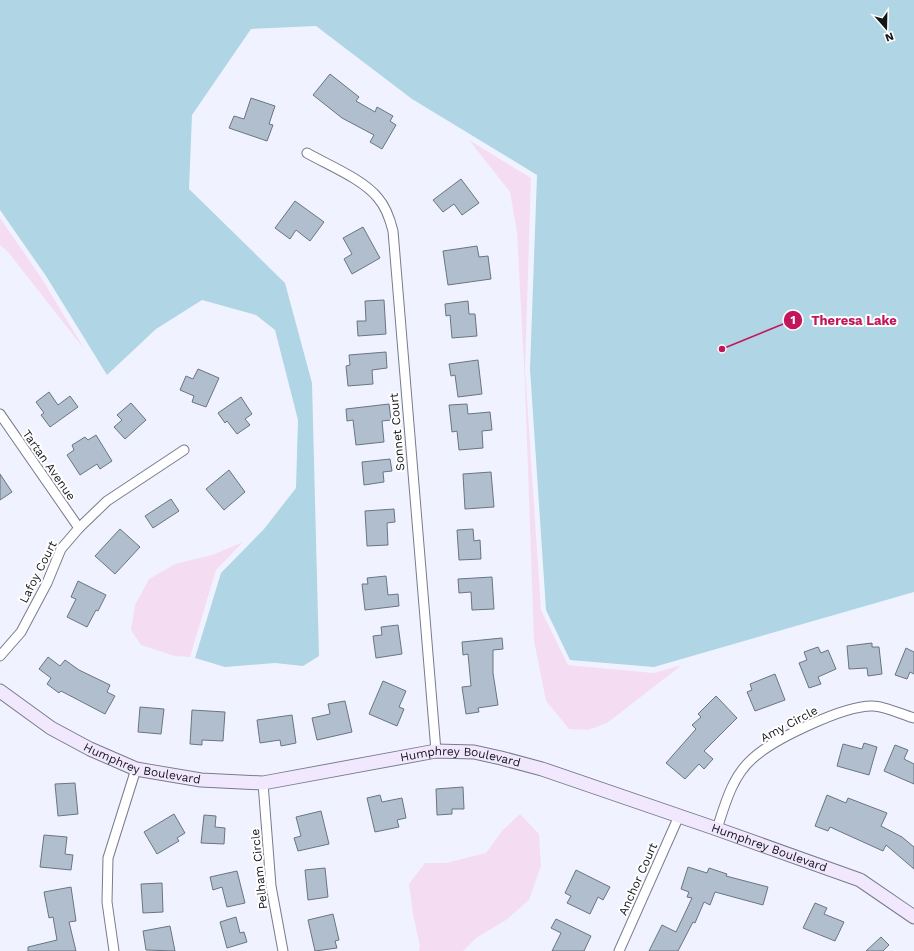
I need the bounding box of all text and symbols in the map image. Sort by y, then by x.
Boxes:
north arrow [866,8,906,48]
text: N [883,29,895,44]
callout: Theresa Lake [783,308,904,333]
text: 1 [790,313,796,327]
text: Theresa Lake [811,313,897,328]
street label: Sonnet Court [387,393,407,471]
street label: Tartan Avenue [20,427,78,503]
street label: Lafoy Court [16,539,60,605]
street label: Amy Circle [758,703,820,745]
street label: Humphrey Boulevard [81,740,202,787]
street label: Humphrey Boulevard [399,744,522,770]
street label: Humphrey Boulevard [710,821,829,875]
street label: Pelham Circle [248,828,270,910]
street label: Anchor Court [616,841,660,917]

